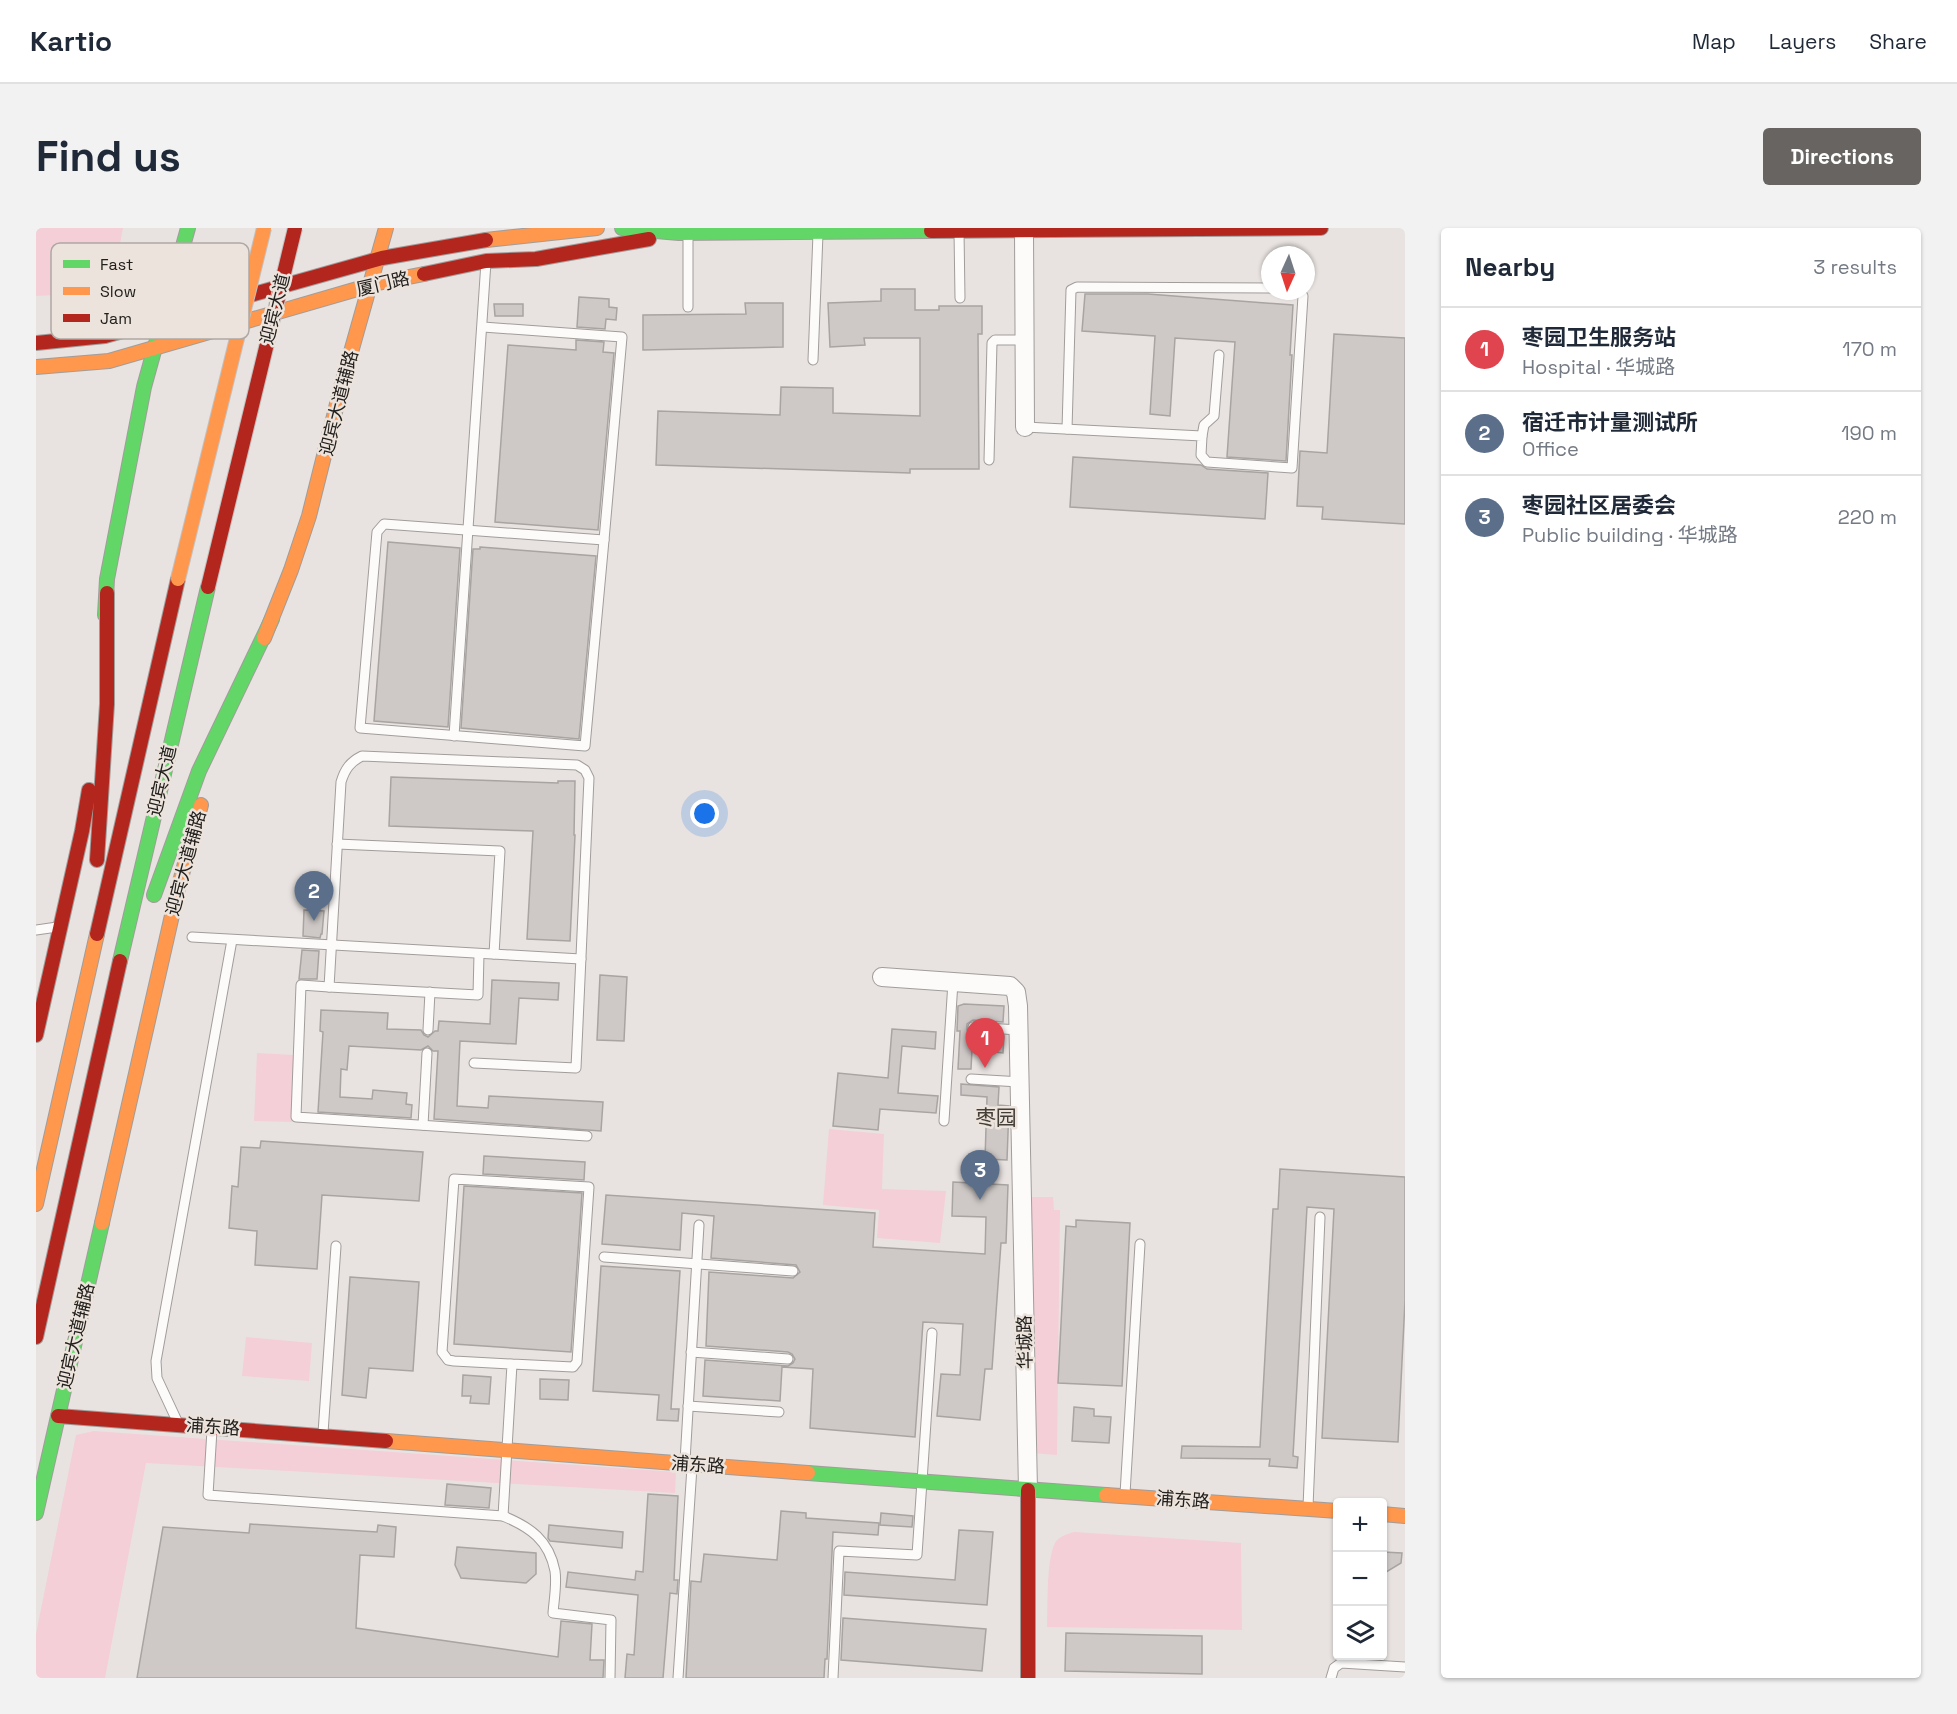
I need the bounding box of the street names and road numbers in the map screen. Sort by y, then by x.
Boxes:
street label: 厦门路 [354,266,412,301]
street label: 迎宾大道 [255,271,294,347]
street label: 迎宾大道辅路 [314,348,363,458]
street label: 迎宾大道 [142,743,181,819]
street label: 迎宾大道辅路 [160,808,211,918]
street label: 迎宾大道辅路 [52,1281,99,1391]
street label: 华城路 [1013,1315,1036,1369]
street label: 浦东路 [185,1413,241,1440]
street label: 浦东路 [670,1451,726,1478]
street label: 浦东路 [1155,1486,1211,1513]

